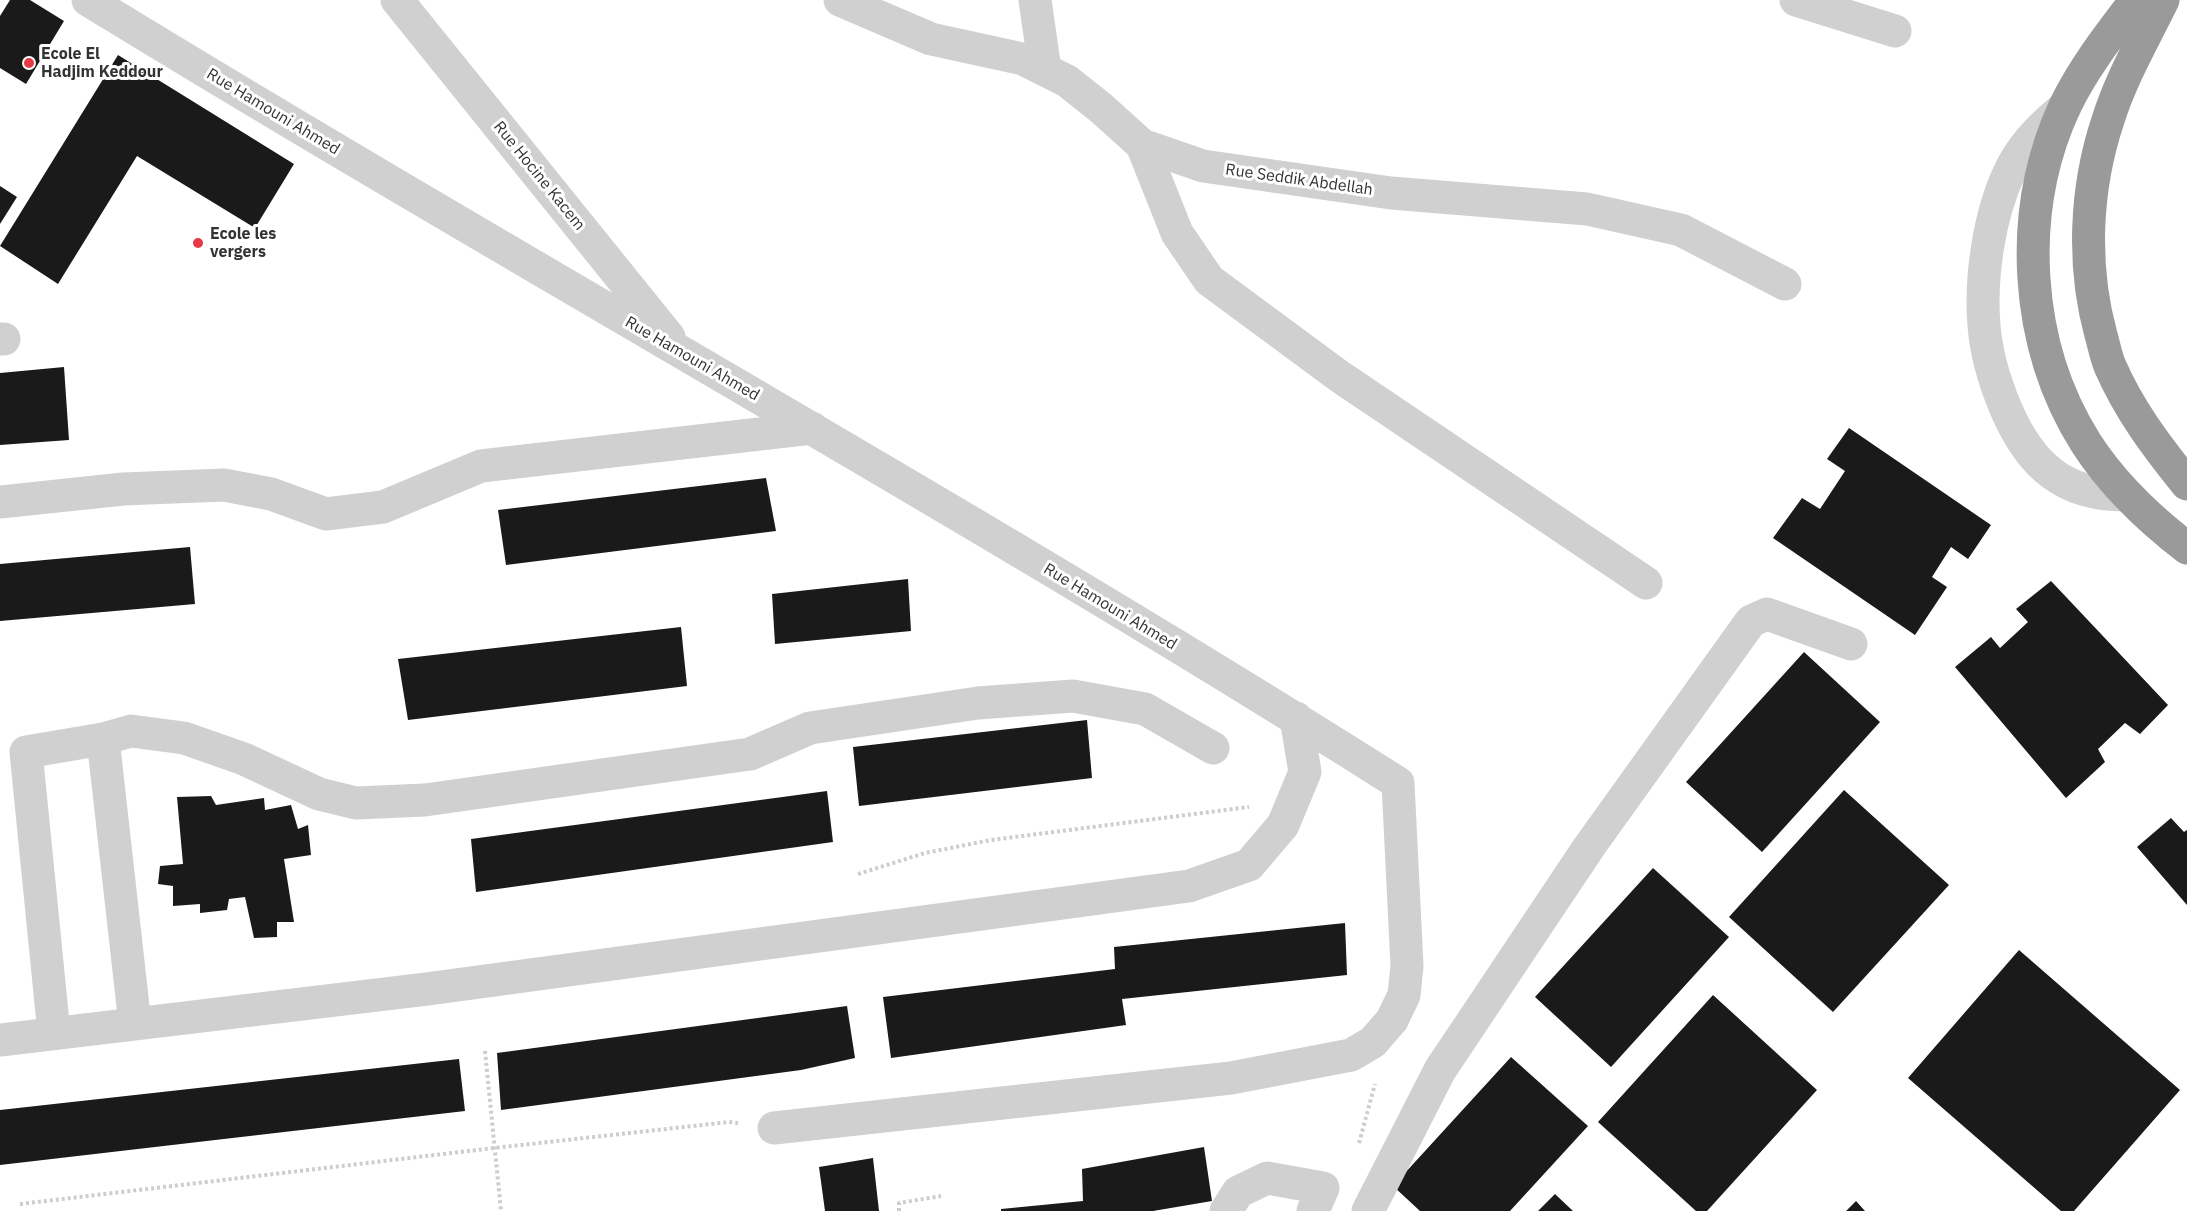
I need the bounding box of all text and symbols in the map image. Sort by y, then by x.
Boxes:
place label: Ecole El Hadjim Keddour [41,44,163,82]
marker: Ecole El Hadjim Keddour [22,56,36,70]
street label: Rue Hamouni Ahmed [203,65,343,159]
street label: Rue Hocine Kacem [489,117,589,235]
street label: Rue Seddik Abdellah [1224,160,1374,200]
place label: Ecole les vergers [210,224,276,262]
marker: Ecole les vergers [191,236,205,250]
street label: Rue Hamouni Ahmed [621,313,763,405]
street label: Rue Hamouni Ahmed [1040,560,1180,654]

